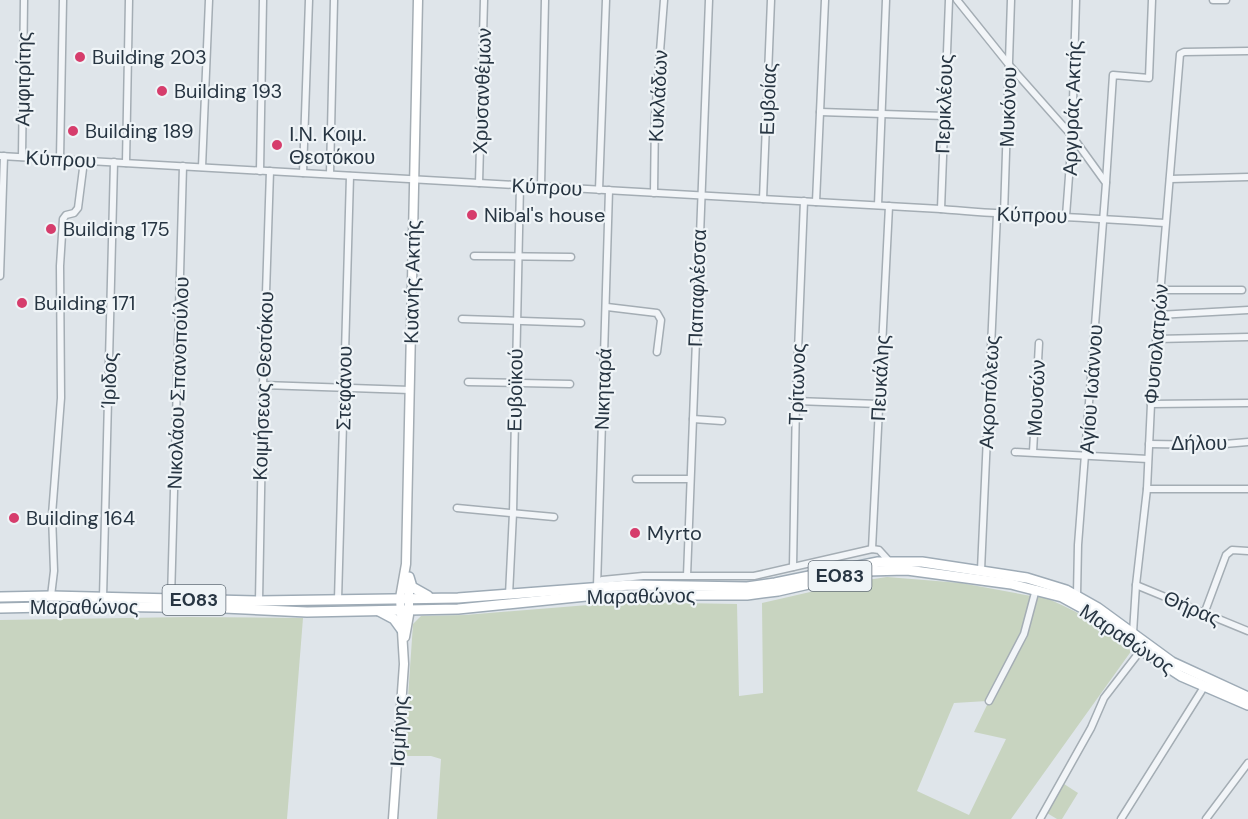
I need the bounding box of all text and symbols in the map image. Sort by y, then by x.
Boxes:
street label: Χρυσανθέμων [467,27,497,155]
street label: Αμφιτρίτης [9,31,37,127]
street label: Αργυράς Ακτής [1057,39,1087,176]
place label: Building 203 [92,44,207,70]
street label: Κυκλάδων [643,49,673,143]
marker: Building 203 [73,50,87,64]
street label: Περικλέους [929,53,959,154]
street label: Ευβοίας [754,62,782,136]
street label: Μυκόνου [994,66,1022,148]
place label: Building 193 [174,78,282,104]
marker: Building 193 [155,84,169,98]
place label: Building 189 [85,118,193,144]
place label: Ι.Ν. Κοιμ. Θεοτόκου [289,121,375,170]
marker: Building 189 [66,124,80,138]
marker: Ι.Ν. Κοιμ. Θεοτόκου [270,138,284,152]
street label: Κύπρου [25,144,97,174]
street label: Κύπρου [511,172,583,202]
street label: Κύπρου [996,201,1068,229]
place label: Nibal's house [484,202,605,228]
marker: Nibal's house [465,208,479,222]
place label: Building 175 [63,216,170,242]
street label: Κυανής Ακτής [398,219,426,344]
marker: Building 175 [44,222,58,236]
street label: Παπαφλέσσα [682,228,712,348]
street label: Νικολάου Σπανοπούλου [161,276,195,490]
street label: Φυσιολατρών [1138,283,1174,405]
place label: Building 171 [34,290,135,316]
street label: Κοιμήσεως Θεοτόκου [247,291,279,481]
marker: Building 171 [15,296,29,310]
street label: Αγίου Ιωάννου [1074,323,1108,455]
street label: Πευκάλης [865,334,895,422]
street label: Ακροπόλεως [973,334,1005,449]
street label: Τρίτωνος [783,342,811,425]
street label: Στεφάνου [330,345,358,431]
street label: Ευβοϊκού [501,348,529,432]
street label: Νικηταρά [589,348,617,430]
street label: Ίριδος [95,352,123,409]
street label: Μουσών [1021,359,1051,437]
street label: Δήλου [1171,430,1227,456]
place label: Building 164 [26,505,135,531]
marker: Building 164 [7,511,21,525]
place label: Myrto [647,520,702,546]
marker: Myrto [628,526,642,540]
road number: ΕΟ83 [808,561,872,591]
street label: Μαραθώνος [586,582,696,610]
street label: Θήρας [1160,584,1225,632]
road number: ΕΟ83 [162,585,226,615]
street label: Μαραθώνος [30,594,139,620]
street label: Μαραθώνος [1075,598,1180,680]
street label: Ισμήνης [384,694,414,767]

